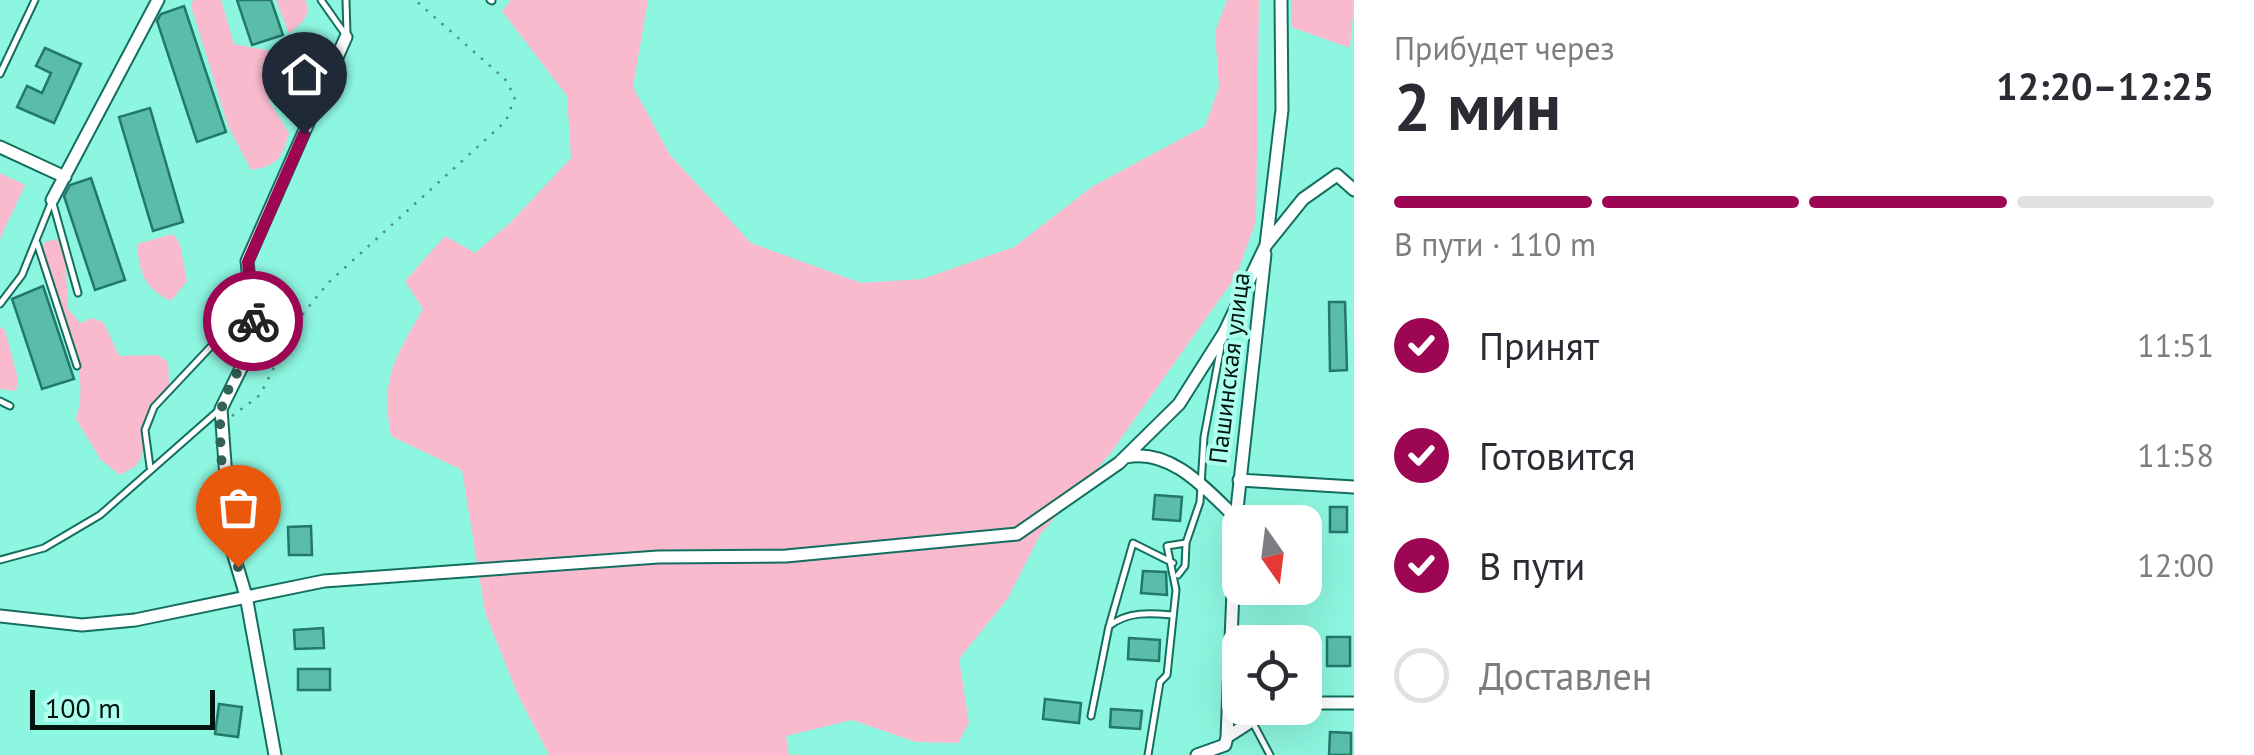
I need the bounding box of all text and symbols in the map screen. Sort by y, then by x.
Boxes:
text: Прибудет через [1394,27,1615,69]
pin [262,32,347,135]
icon: home [277,47,332,102]
text: 12:20–12:25 [1996,61,2214,110]
text: 2 мин [1394,64,1561,148]
text: В пути · 110 m [1394,223,1596,265]
courier [203,271,303,371]
street label: Пашинская улица [1201,271,1257,465]
icon: bike [226,294,281,349]
icon: check [1394,318,1449,373]
text: Принят [1479,321,1599,370]
text: 11:51 [2137,324,2214,366]
icon: check [1394,428,1449,483]
text: Готовится [1479,431,1636,480]
text: 11:58 [2137,434,2214,476]
pin [196,465,281,568]
icon: bag [211,480,266,535]
north arrow [1222,505,1322,605]
map controls [1222,505,1322,725]
icon: check [1394,538,1449,593]
text: В пути [1479,541,1585,590]
text: 12:00 [2137,544,2214,586]
button: locate [1222,625,1322,725]
text: Доставлен [1479,651,1652,700]
scale bar [30,685,215,730]
text: 100 m [45,689,121,726]

